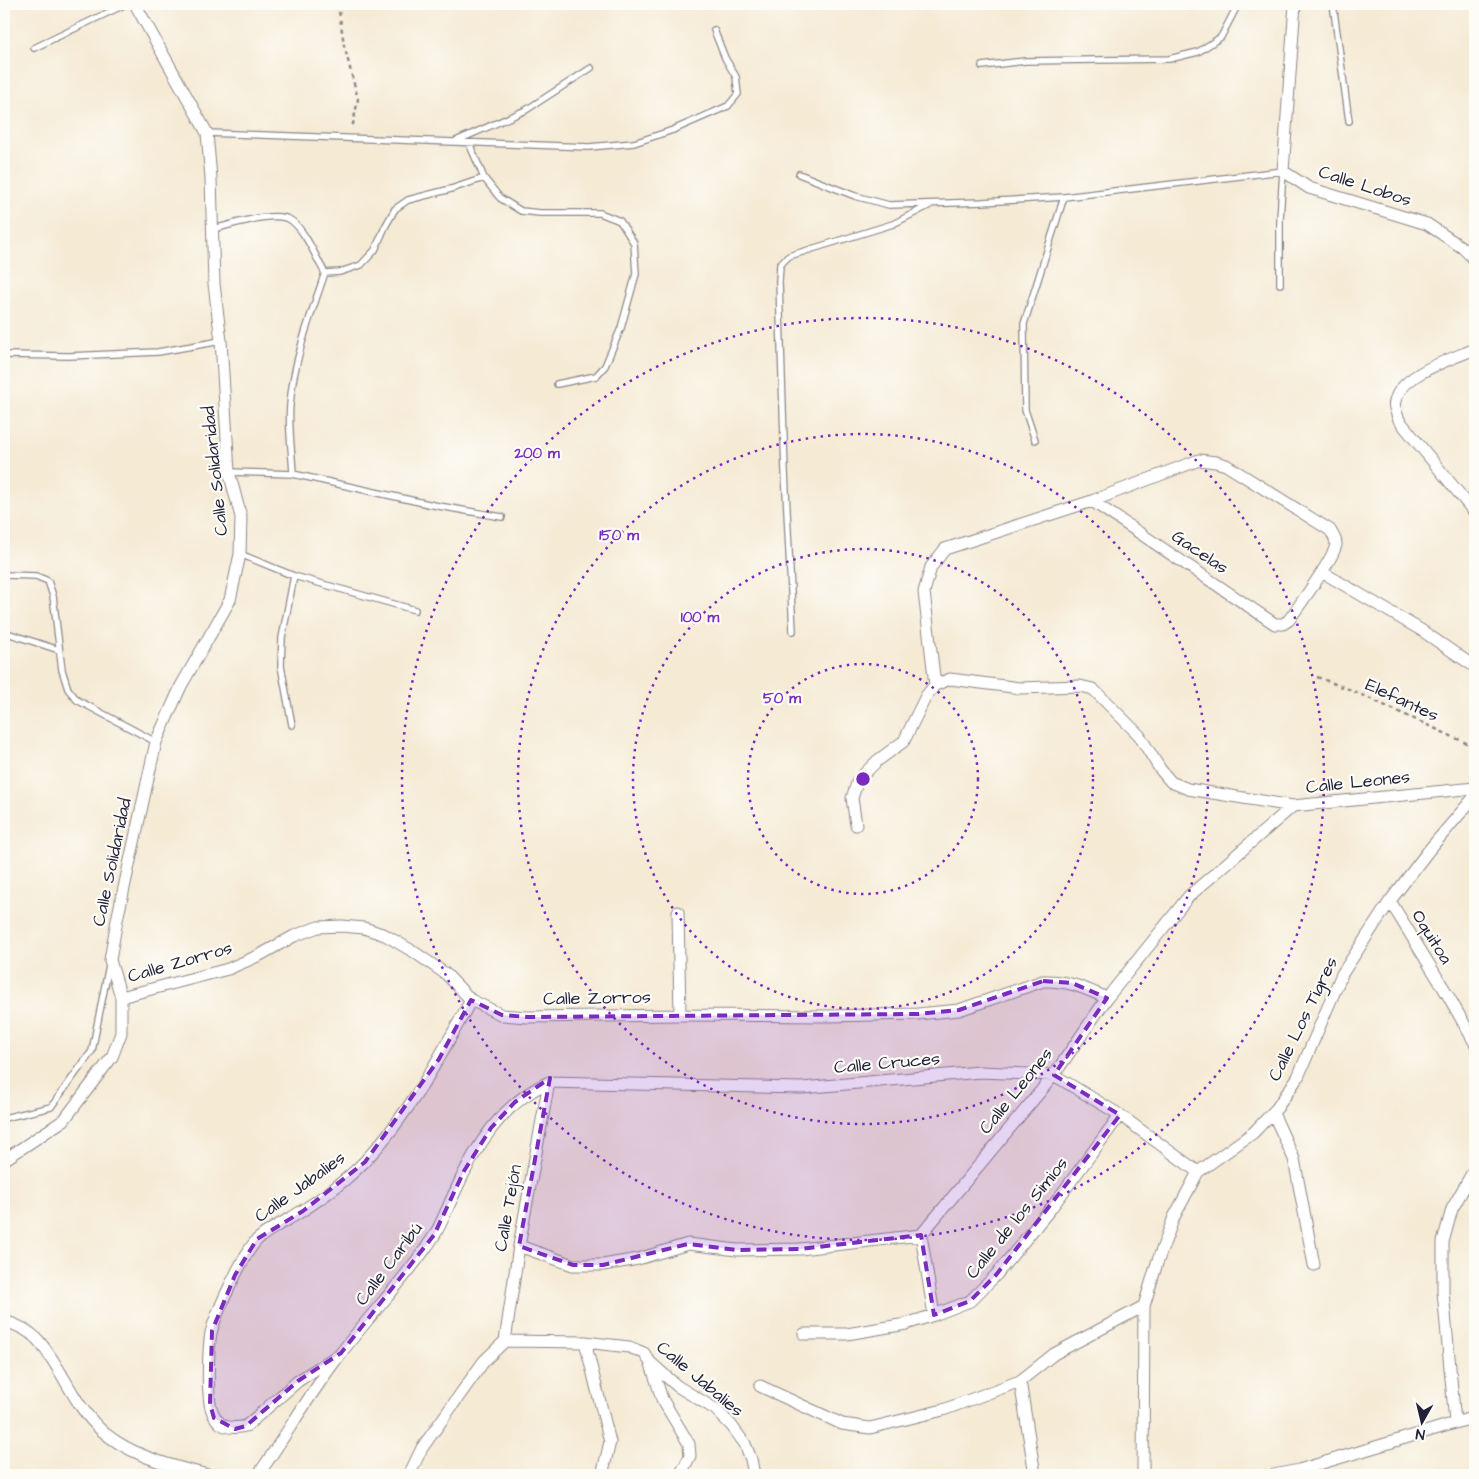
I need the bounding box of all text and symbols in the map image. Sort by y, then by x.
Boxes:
street label: Calle Lobos [1315,159,1415,213]
street label: Calle Solidaridad [196,405,234,537]
text: 200 m [513,443,560,464]
street label: Gacelas [1167,524,1233,580]
text: 150 m [599,525,639,546]
text: 100 m [681,607,720,628]
street label: Elefantes [1361,672,1443,728]
text: 50 m [763,688,801,709]
street label: Calle Leones [1305,764,1411,800]
centre of rings [854,770,872,788]
street label: Calle Solidaridad [86,796,138,928]
street label: Oquitoa [1406,905,1458,969]
street label: Calle Zorros [125,935,235,989]
street label: Calle Los Tigres [1262,953,1345,1086]
street label: Calle Zorros [543,985,651,1011]
street label: Calle Leones [973,1042,1059,1140]
street label: Calle Cruces [833,1046,941,1080]
street label: Calle Jabalies [249,1146,351,1228]
street label: Calle de los Simios [960,1152,1074,1284]
street label: Calle Tejón [488,1163,528,1253]
street label: Calle Caribú [349,1217,429,1311]
street label: Calle Jabalies [651,1335,749,1423]
north arrow [1396,1396,1446,1446]
text: N [1414,1423,1426,1444]

